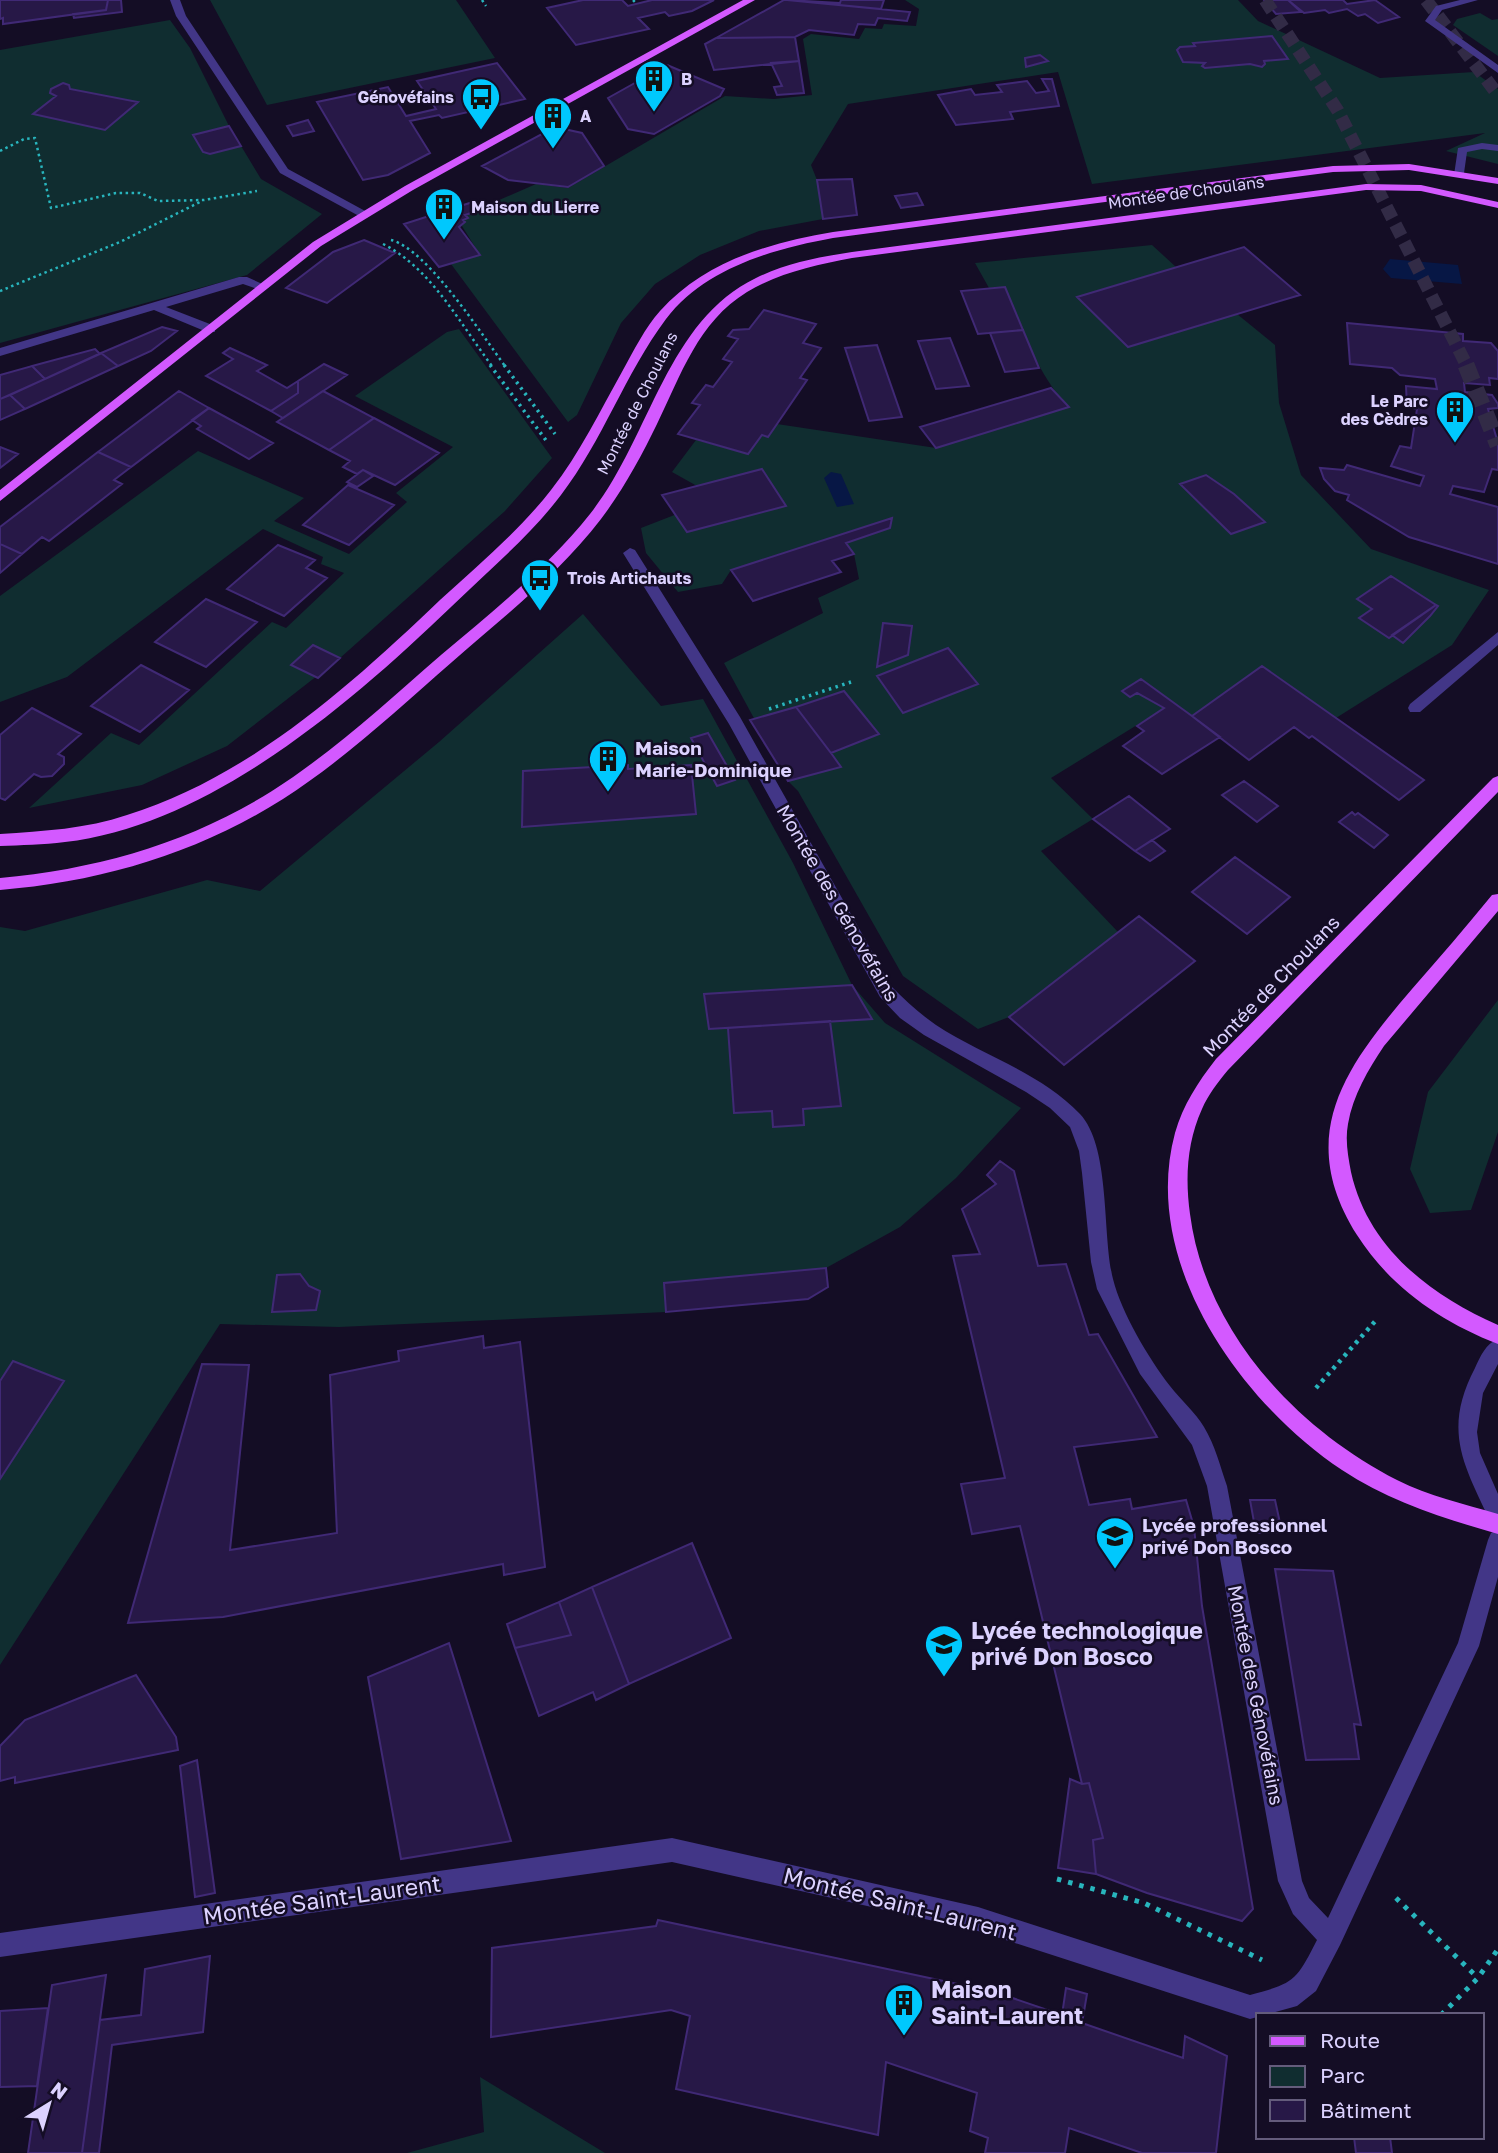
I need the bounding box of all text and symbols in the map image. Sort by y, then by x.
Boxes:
building icon: B [633,58,675,113]
place label: B [681,69,692,89]
bus stop icon: Génovéfains [460,76,502,131]
place label: Génovéfains [357,87,454,107]
building icon: A [532,95,574,150]
place label: A [580,106,592,126]
street label: Montée de Choulans [1107,171,1265,213]
building icon: Maison du Lierre [423,186,465,241]
place label: Maison du Lierre [471,197,599,217]
street label: Montée de Choulans [592,328,682,478]
building icon: Le Parc des Cèdres [1434,389,1476,444]
place label: Le Parc des Cèdres [1341,391,1428,429]
bus stop icon: Trois Artichauts [519,557,561,612]
place label: Trois Artichauts [567,568,691,588]
place label: Maison Marie-Dominique [635,736,792,781]
building icon: Maison Marie-Dominique [587,738,629,793]
street label: Montée des Génovéfains [773,800,904,1005]
street label: Montée de Choulans [1197,910,1344,1061]
place label: Lycée professionnel privé Don Bosco [1142,1513,1327,1558]
school or university icon: Lycée professionnel privé Don Bosco [1094,1515,1136,1570]
street label: Montée des Génovéfains [1224,1583,1289,1807]
place label: Lycée technologique privé Don Bosco [971,1616,1203,1670]
school or university icon: Lycée technologique privé Don Bosco [923,1623,965,1678]
street label: Montée Saint-Laurent [780,1860,1020,1946]
street label: Montée Saint-Laurent [201,1868,443,1930]
place label: Maison Saint-Laurent [931,1975,1083,2029]
building icon: Maison Saint-Laurent [883,1982,925,2037]
legend [1256,2013,1484,2139]
text: Route [1320,2027,1380,2053]
text: Parc [1320,2062,1365,2088]
north arrow [14,2069,84,2139]
text: N [47,2076,72,2104]
text: Bâtiment [1320,2097,1412,2123]

